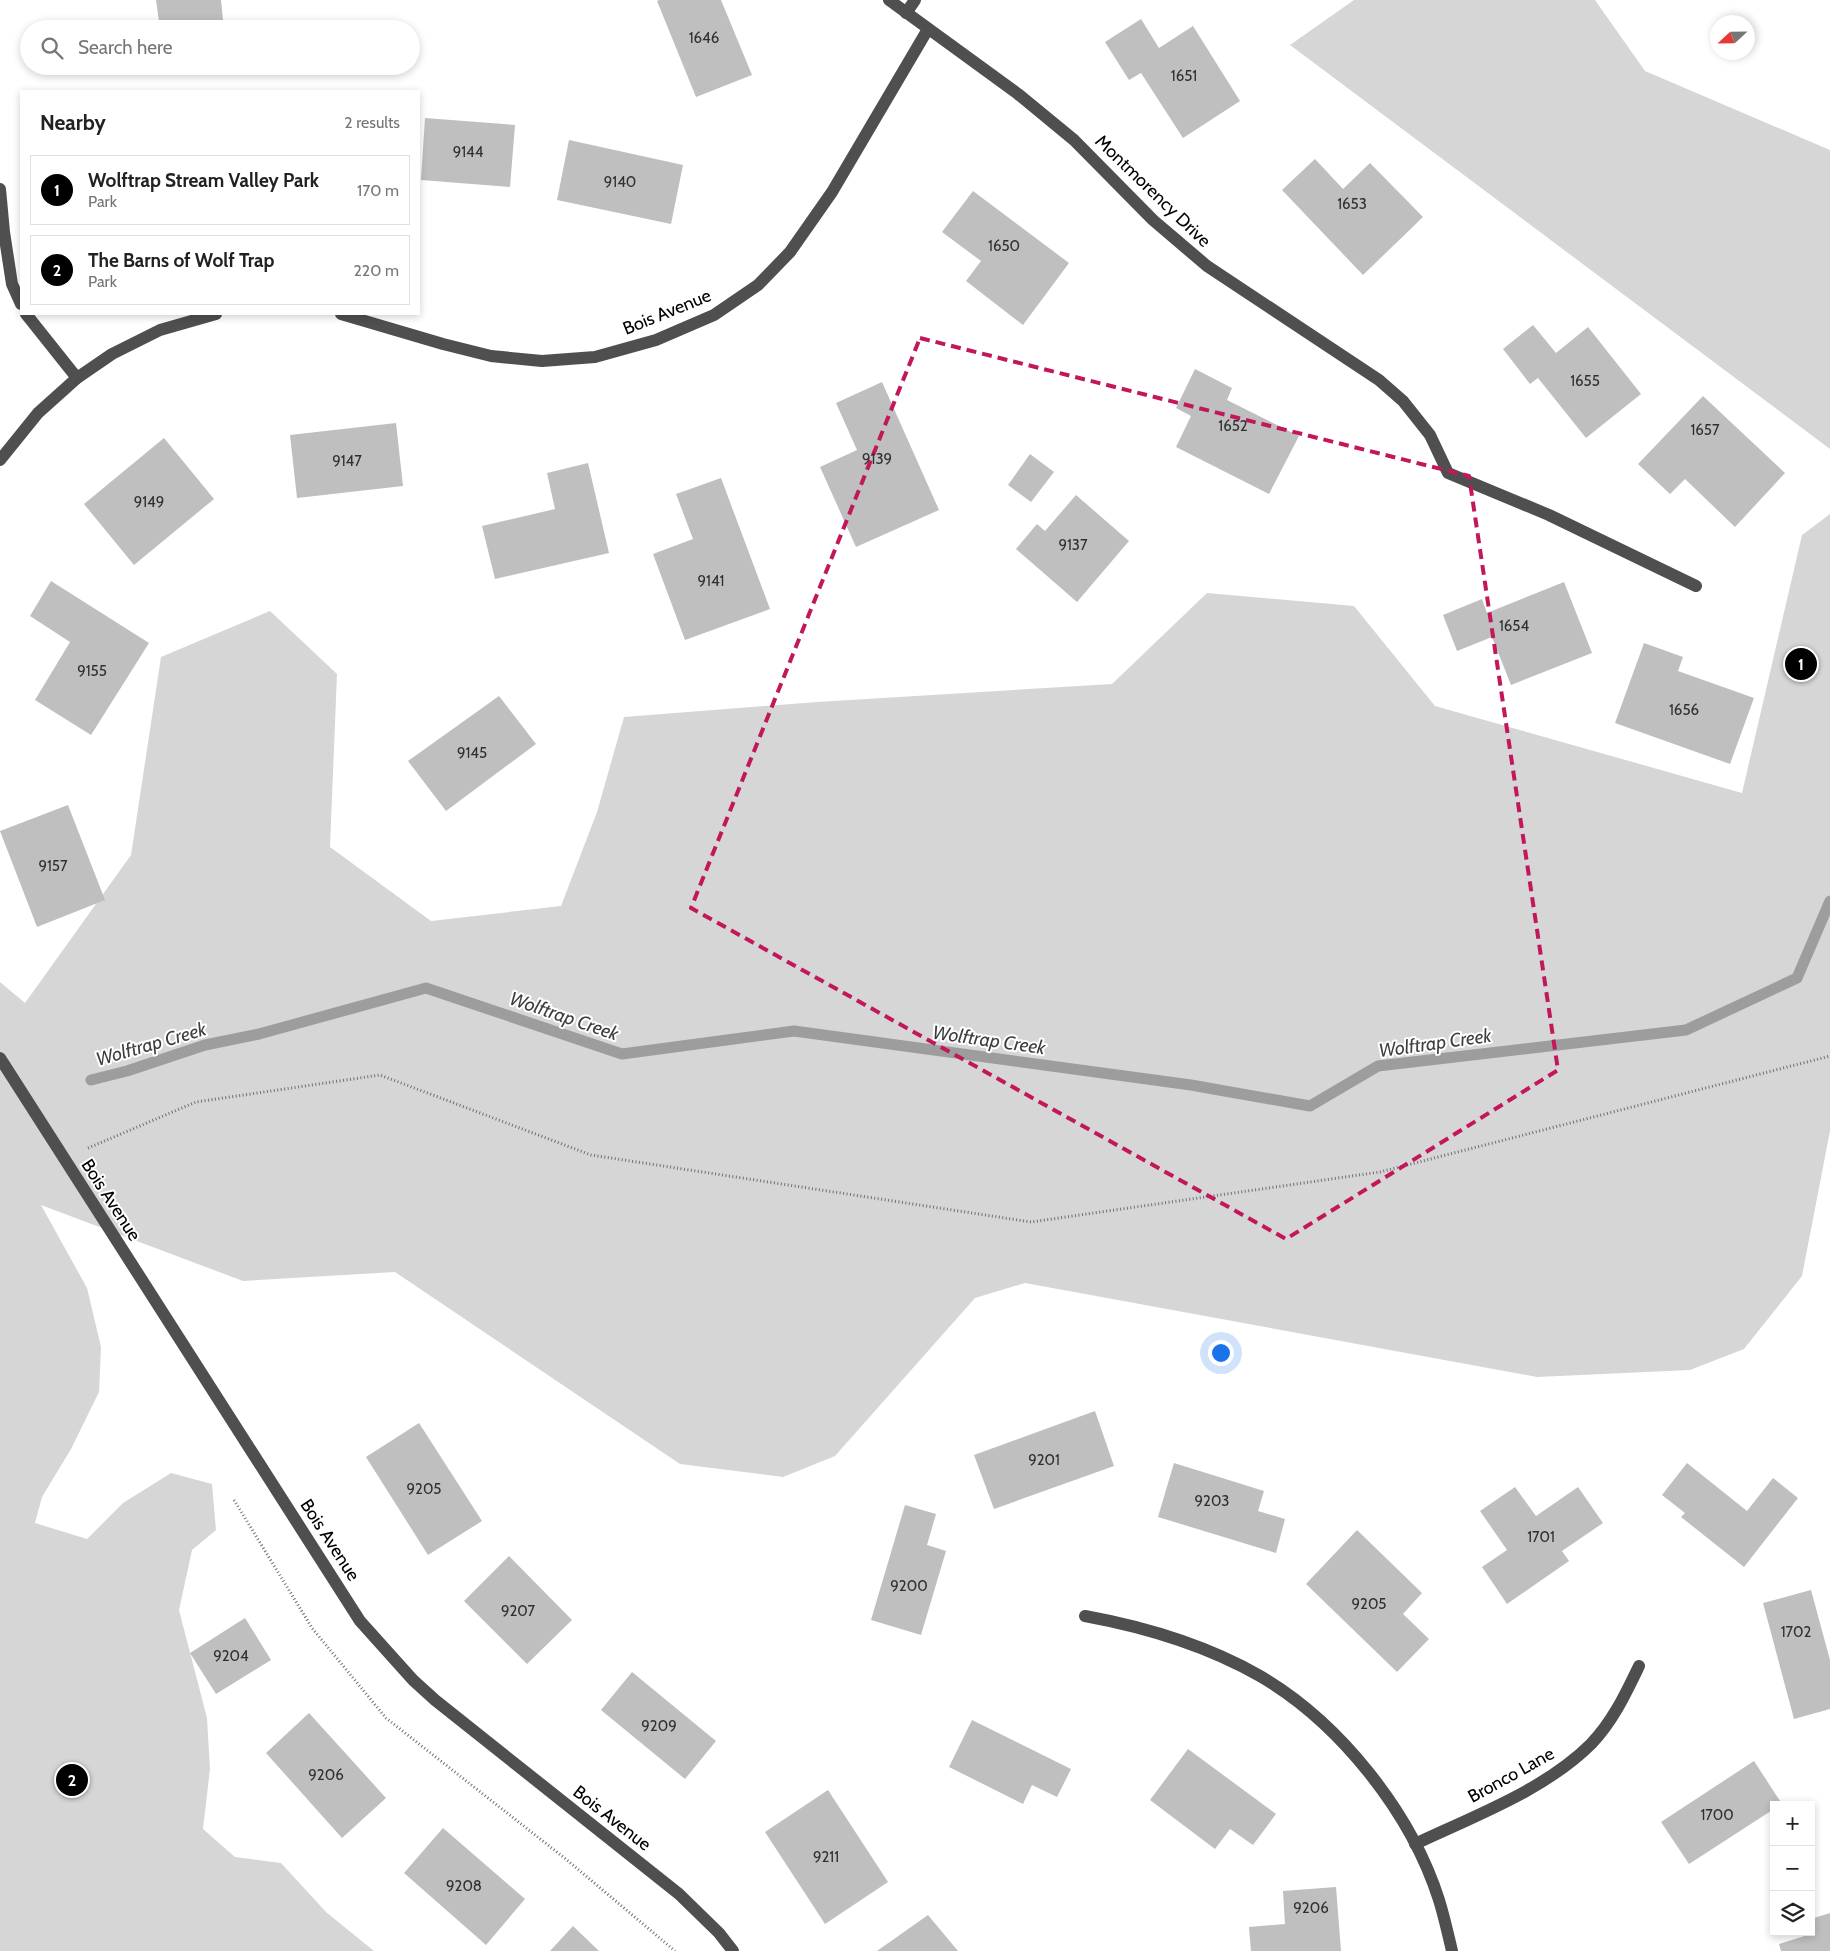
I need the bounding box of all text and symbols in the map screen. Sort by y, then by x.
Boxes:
north arrow [1710,15,1755,60]
search box [20,20,420,75]
house number: 1646 [689,29,719,47]
icon: search [38,34,66,62]
text: Search here [78,36,172,59]
house number: 1651 [1171,67,1197,85]
text: Nearby [40,110,106,135]
text: 2 results [344,113,400,132]
street label: Montmorency Drive [1091,130,1215,252]
house number: 9144 [453,143,484,161]
text: Wolftrap Stream Valley Park [88,169,319,192]
house number: 9140 [604,173,636,191]
text: 1 [54,181,60,200]
text: 170 m [357,181,399,200]
text: Park [88,192,117,211]
house number: 1653 [1337,195,1367,213]
house number: 1650 [988,237,1020,255]
text: The Barns of Wolf Trap [88,249,274,272]
text: 2 [53,261,61,280]
text: 220 m [353,261,399,280]
text: Park [88,272,117,291]
street label: Bois Avenue [620,284,714,340]
house number: 1655 [1570,372,1600,390]
house number: 1652 [1218,417,1248,435]
house number: 1657 [1690,421,1720,439]
house number: 9139 [862,450,892,468]
house number: 9147 [332,452,362,470]
house number: 9149 [134,493,164,511]
house number: 9137 [1058,536,1088,554]
house number: 9141 [698,572,724,590]
house number: 1654 [1499,617,1529,635]
pin: 1 [1785,645,1817,683]
house number: 9155 [77,662,107,680]
house number: 1656 [1669,701,1699,719]
house number: 9145 [457,744,487,762]
house number: 9157 [38,857,68,875]
water label: Wolftrap Creek [507,987,622,1046]
water label: Wolftrap Creek [93,1017,210,1071]
water label: Wolftrap Creek [931,1021,1048,1059]
water label: Wolftrap Creek [1377,1024,1494,1062]
street label: Bois Avenue [76,1155,146,1245]
your location [1208,1340,1234,1366]
house number: 9201 [1028,1451,1060,1469]
house number: 9205 [407,1480,441,1498]
house number: 9203 [1195,1492,1229,1510]
street label: Bois Avenue [295,1495,365,1585]
house number: 1701 [1527,1528,1555,1546]
house number: 9200 [890,1577,928,1595]
house number: 9205 [1352,1595,1386,1613]
house number: 9207 [501,1602,536,1620]
house number: 1702 [1781,1623,1811,1641]
house number: 9204 [213,1647,249,1665]
house number: 9209 [641,1717,677,1735]
street label: Bronco Lane [1464,1742,1558,1808]
pin: 2 [56,1761,88,1799]
house number: 9206 [308,1766,344,1784]
street label: Bois Avenue [569,1781,655,1855]
map controls [1770,1801,1815,1936]
button: + [1770,1801,1815,1846]
house number: 1700 [1700,1806,1734,1824]
button: − [1770,1846,1815,1891]
house number: 9211 [813,1848,839,1866]
house number: 9208 [446,1877,482,1895]
button: layers [1770,1891,1815,1936]
house number: 9206 [1293,1899,1329,1917]

